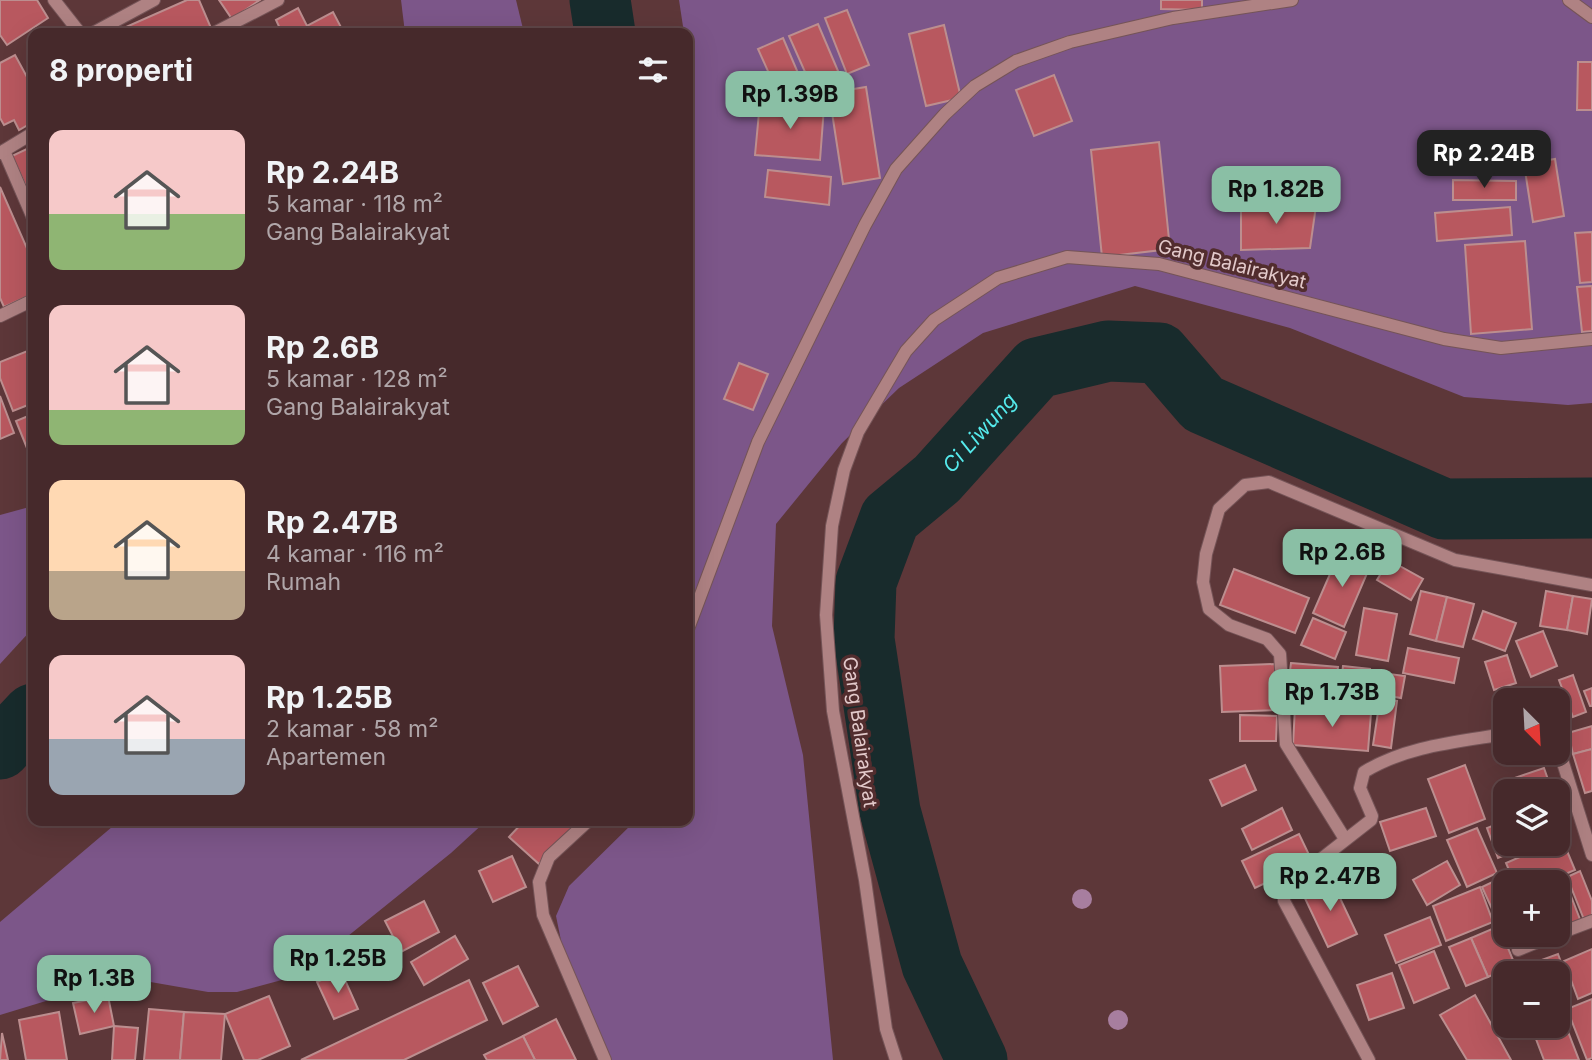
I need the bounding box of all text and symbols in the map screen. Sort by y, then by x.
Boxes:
icon: filters [634,51,672,89]
text: 8 properti [49,52,193,88]
pin: Rp 1.39B [718,72,862,131]
text: Rp 1.39B [741,80,839,108]
pin: Rp 2.24B [1412,130,1556,190]
text: Rp 2.24B [1433,139,1535,167]
text: Rp 2.24B [266,154,399,190]
icon: home [105,158,189,242]
pin: Rp 1.82B [1204,166,1348,226]
text: Rp 1.82B [1228,175,1324,203]
text: 5 kamar · 118 m² [266,190,443,218]
text: Gang Balairakyat [266,218,450,246]
street label: Gang Balairakyat [1156,234,1308,294]
text: Rp 2.6B [266,329,379,365]
icon: home [105,333,189,417]
text: 5 kamar · 128 m² [266,365,448,393]
water label: Ci Liwung [937,387,1021,477]
text: Gang Balairakyat [266,393,450,421]
text: Rp 2.47B [266,504,398,540]
icon: home [105,508,189,592]
pin: Rp 2.6B [1277,530,1407,589]
text: Rp 2.6B [1299,538,1385,566]
text: 4 kamar · 116 m² [266,540,444,568]
text: Rumah [266,568,341,596]
street label: Gang Balairakyat [838,655,882,809]
pin: Rp 1.73B [1260,670,1404,729]
text: Rp 1.73B [1284,678,1380,706]
text: Rp 1.25B [266,679,393,715]
icon: home [105,683,189,767]
north arrow [1493,688,1570,765]
map controls [1493,688,1570,1038]
text: 2 kamar · 58 m² [266,715,438,743]
text: Apartemen [266,743,386,771]
button: layers [1493,779,1570,856]
pin: Rp 2.47B [1258,853,1402,913]
text: Rp 2.47B [1279,862,1381,890]
button: + [1493,870,1570,947]
pin: Rp 1.25B [266,936,410,995]
text: Rp 1.25B [289,944,387,972]
pin: Rp 1.3B [29,956,159,1015]
button: − [1493,961,1570,1038]
text: Rp 1.3B [53,964,135,992]

